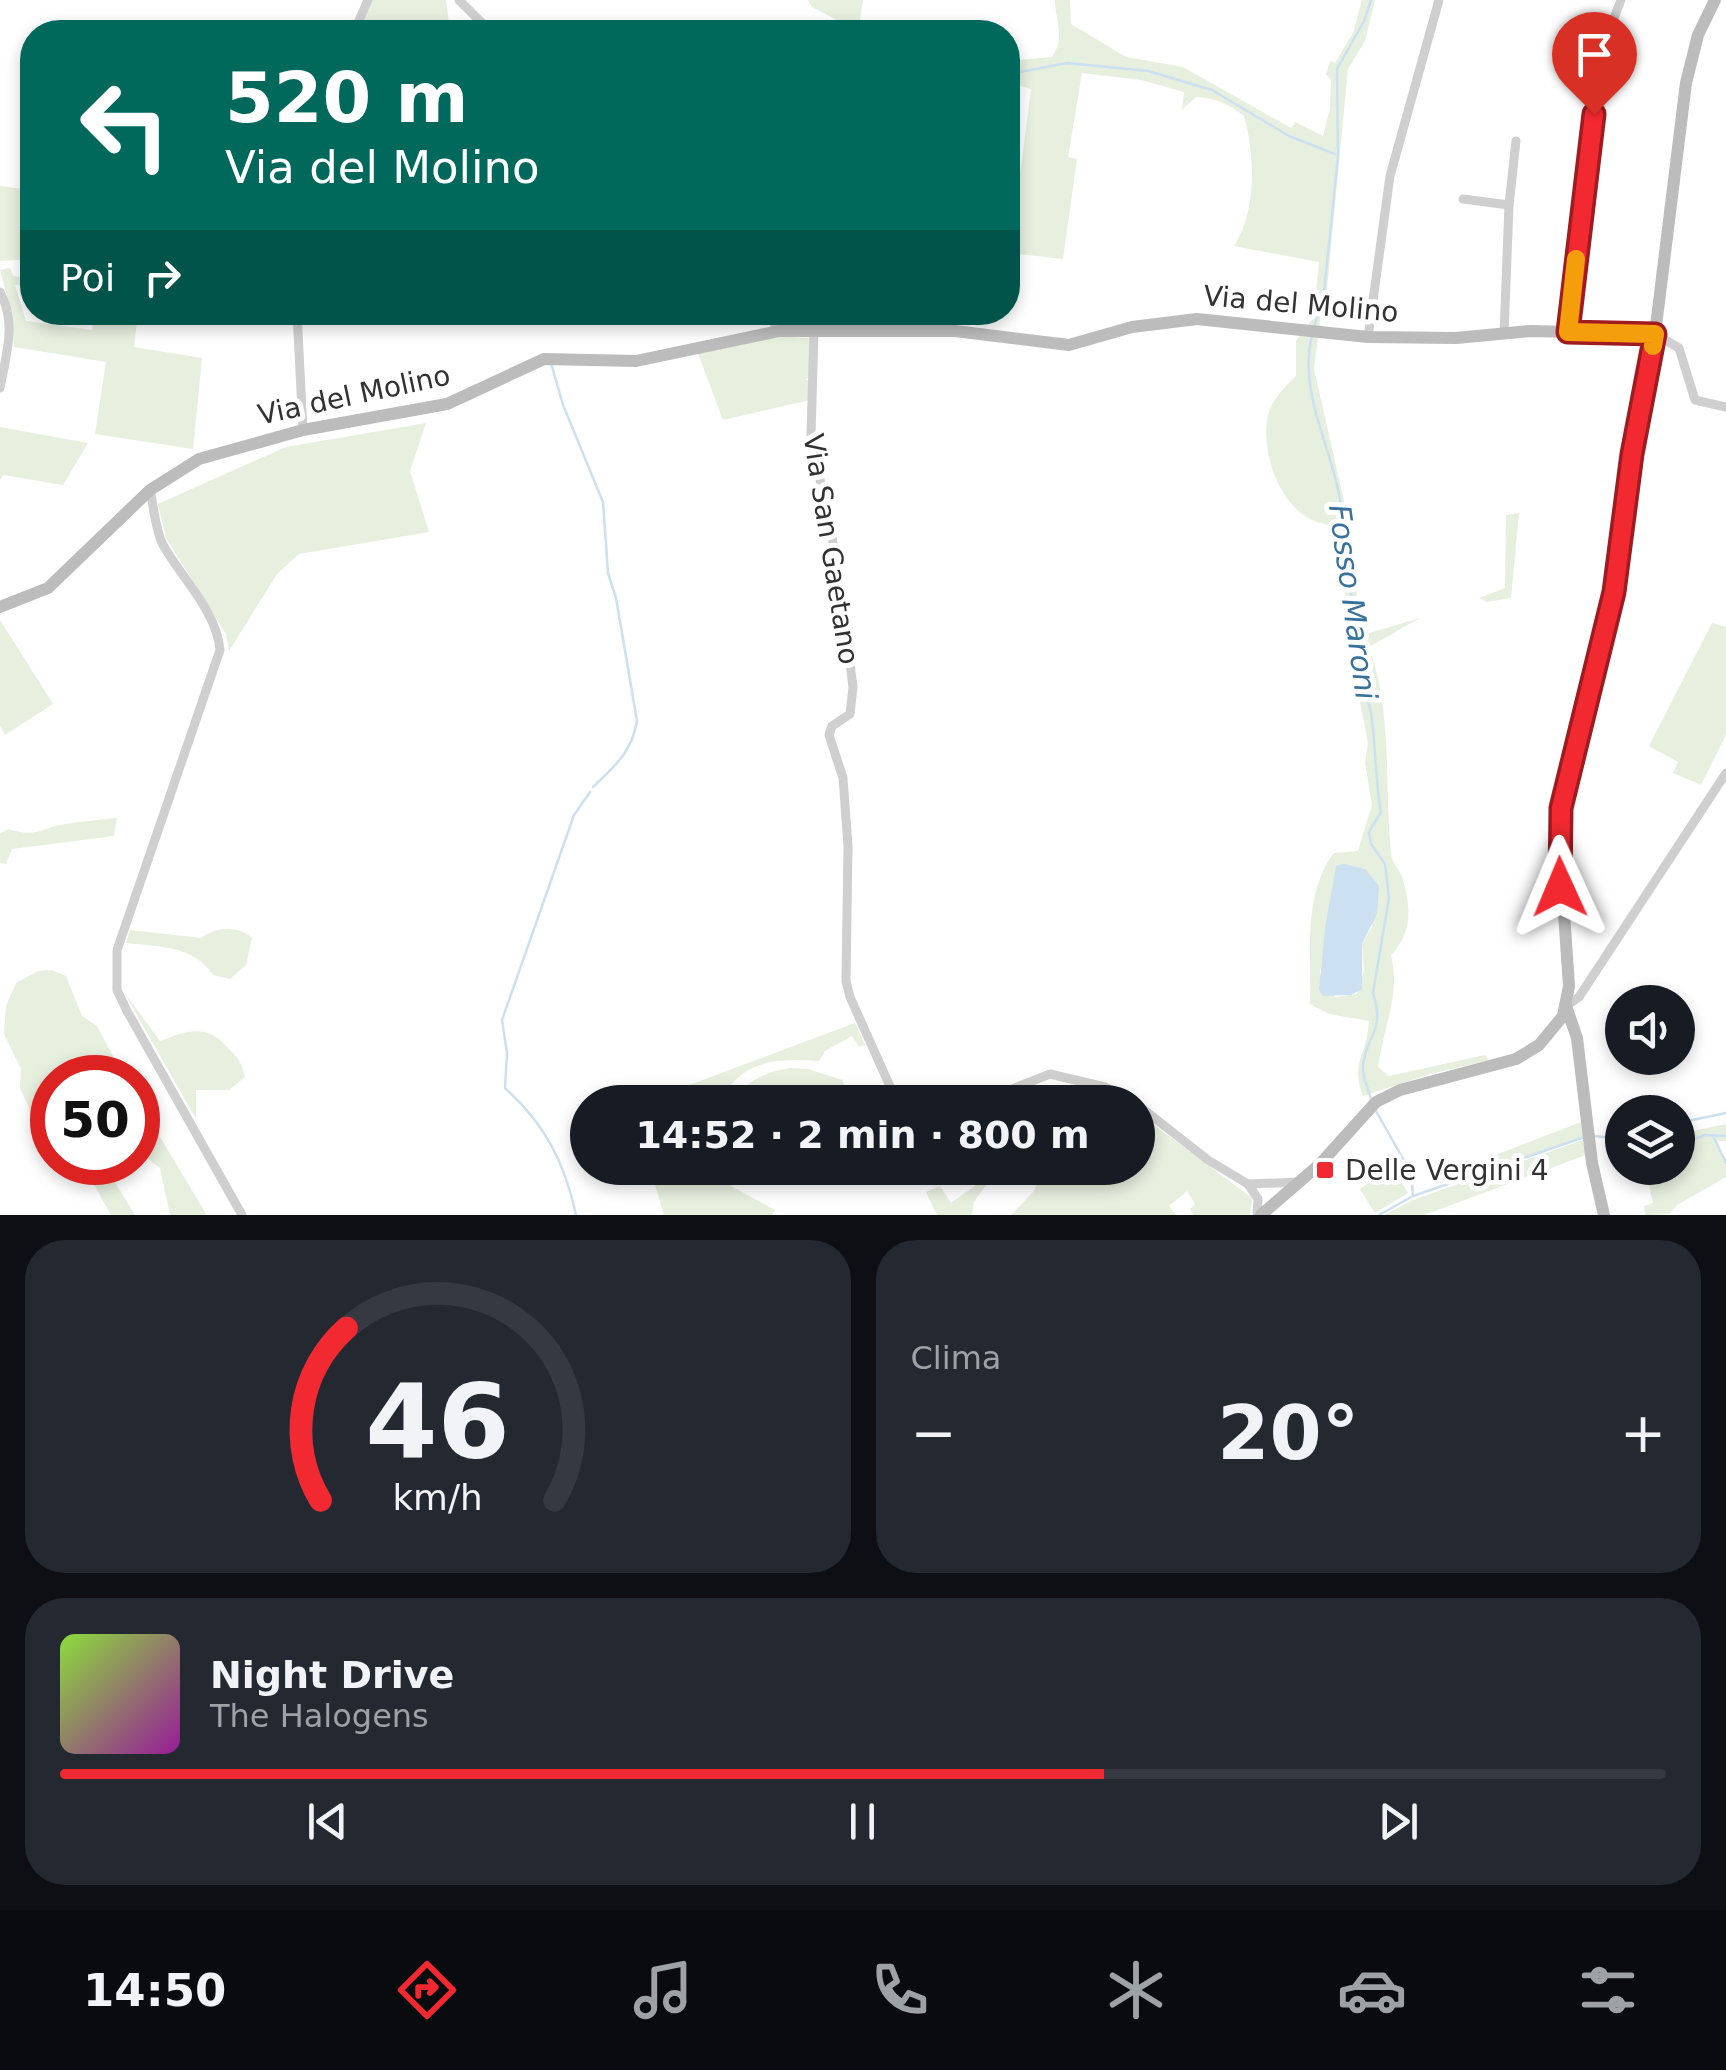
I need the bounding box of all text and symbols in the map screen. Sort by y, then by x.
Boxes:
pin [1552,12,1637,115]
icon: arrive [1567,27,1622,82]
text: 520 m [225,57,468,139]
icon: left [60,60,190,190]
text: Via del Molino [225,141,540,194]
icon: right [135,250,190,305]
text: Poi [60,256,115,300]
street label: Via del Molino [1202,279,1400,329]
street label: Via del Molino [255,359,453,431]
street label: Via San Gaetano [796,431,866,667]
water label: Fosso Maroni [1322,502,1384,703]
position arrow [1508,835,1612,939]
map controls [1605,985,1695,1185]
button: sound [1605,985,1695,1075]
speed limit sign: 50 [30,1055,160,1185]
button: layers [1605,1095,1695,1185]
text: 14:52 · 2 min · 800 m [635,1113,1090,1157]
place label: Delle Vergini 4 [1345,1154,1549,1187]
marker: Delle Vergini 4 [1314,1159,1336,1181]
text: Clima [911,1339,1001,1377]
text: 46 [365,1361,510,1483]
text: 20° [1217,1389,1359,1477]
text: − [911,1401,957,1465]
text: + [1620,1401,1666,1465]
text: km/h [393,1477,483,1518]
text: Night Drive [210,1653,454,1697]
text: The Halogens [210,1697,429,1735]
icon: previous [300,1794,355,1849]
icon: pause [835,1794,890,1849]
icon: next [1371,1794,1426,1849]
icon: directions [392,1955,462,2025]
icon: music [628,1955,698,2025]
icon: phone [865,1955,935,2025]
icon: climate [1101,1955,1171,2025]
icon: car [1337,1955,1407,2025]
icon: filters [1573,1955,1643,2025]
text: 14:50 [83,1964,226,2017]

